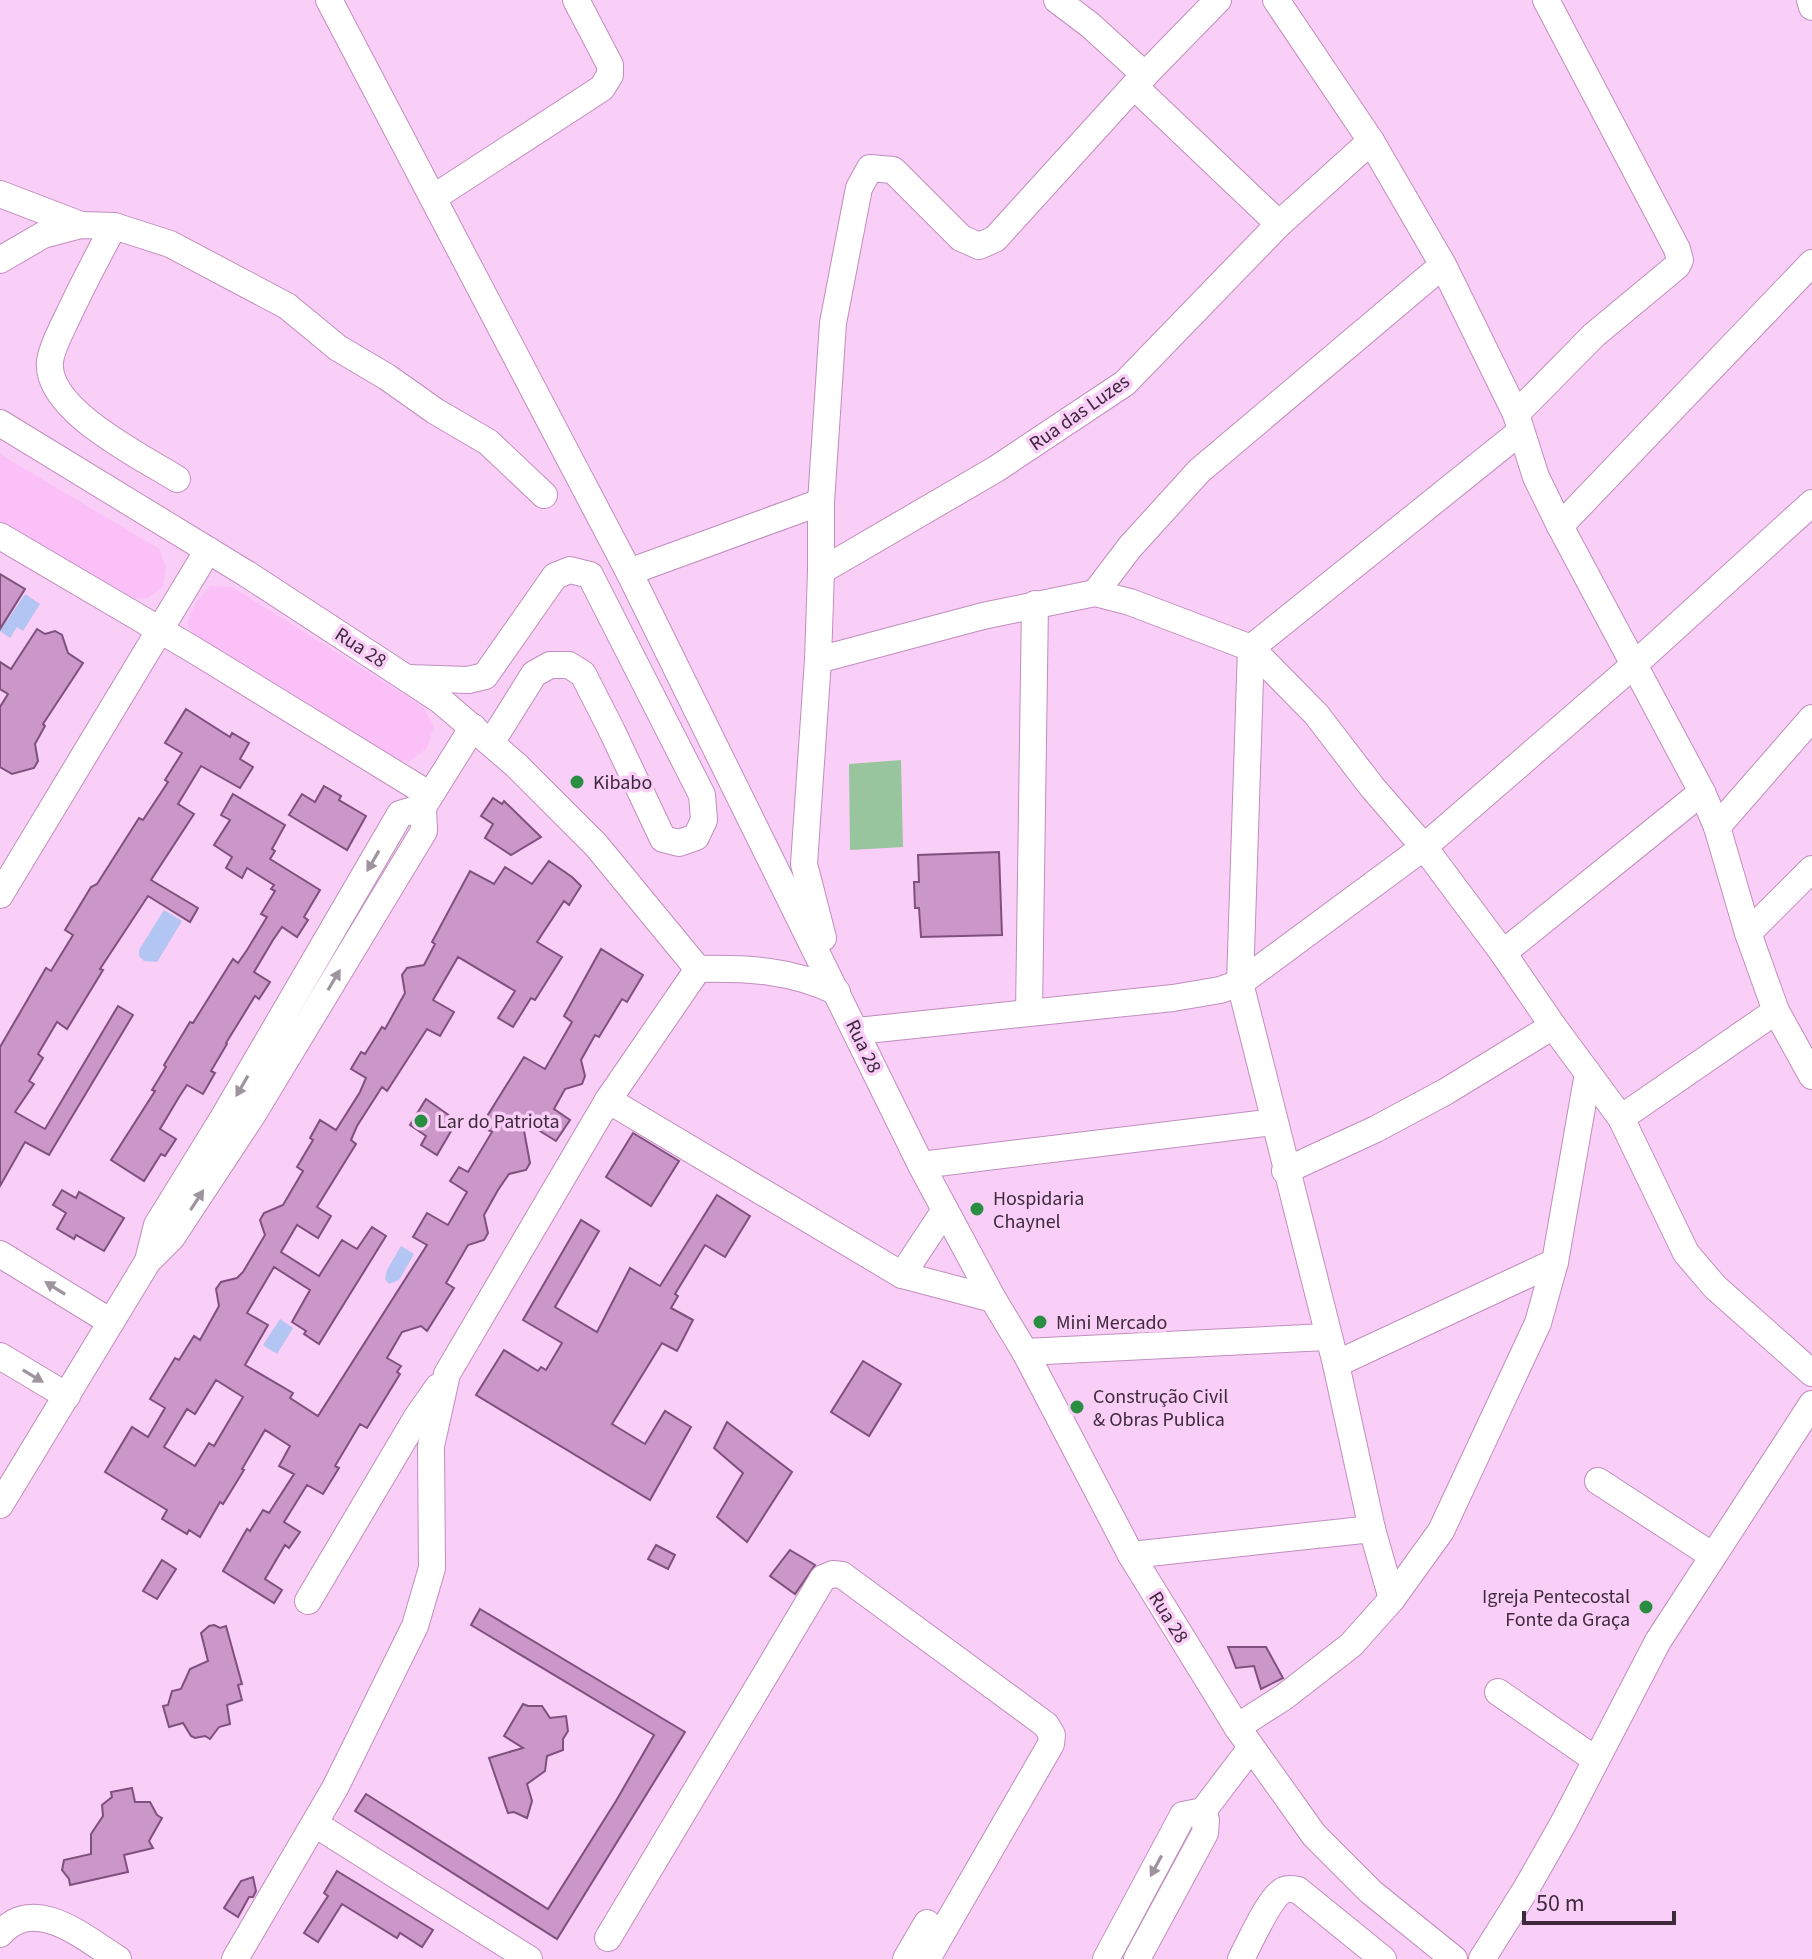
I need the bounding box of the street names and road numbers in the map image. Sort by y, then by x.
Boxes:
street label: Rua das Luzes [1024,368,1135,458]
street label: Rua 28 [329,621,392,675]
street label: Rua 28 [838,1015,888,1078]
street label: Rua 28 [1141,1586,1195,1649]

